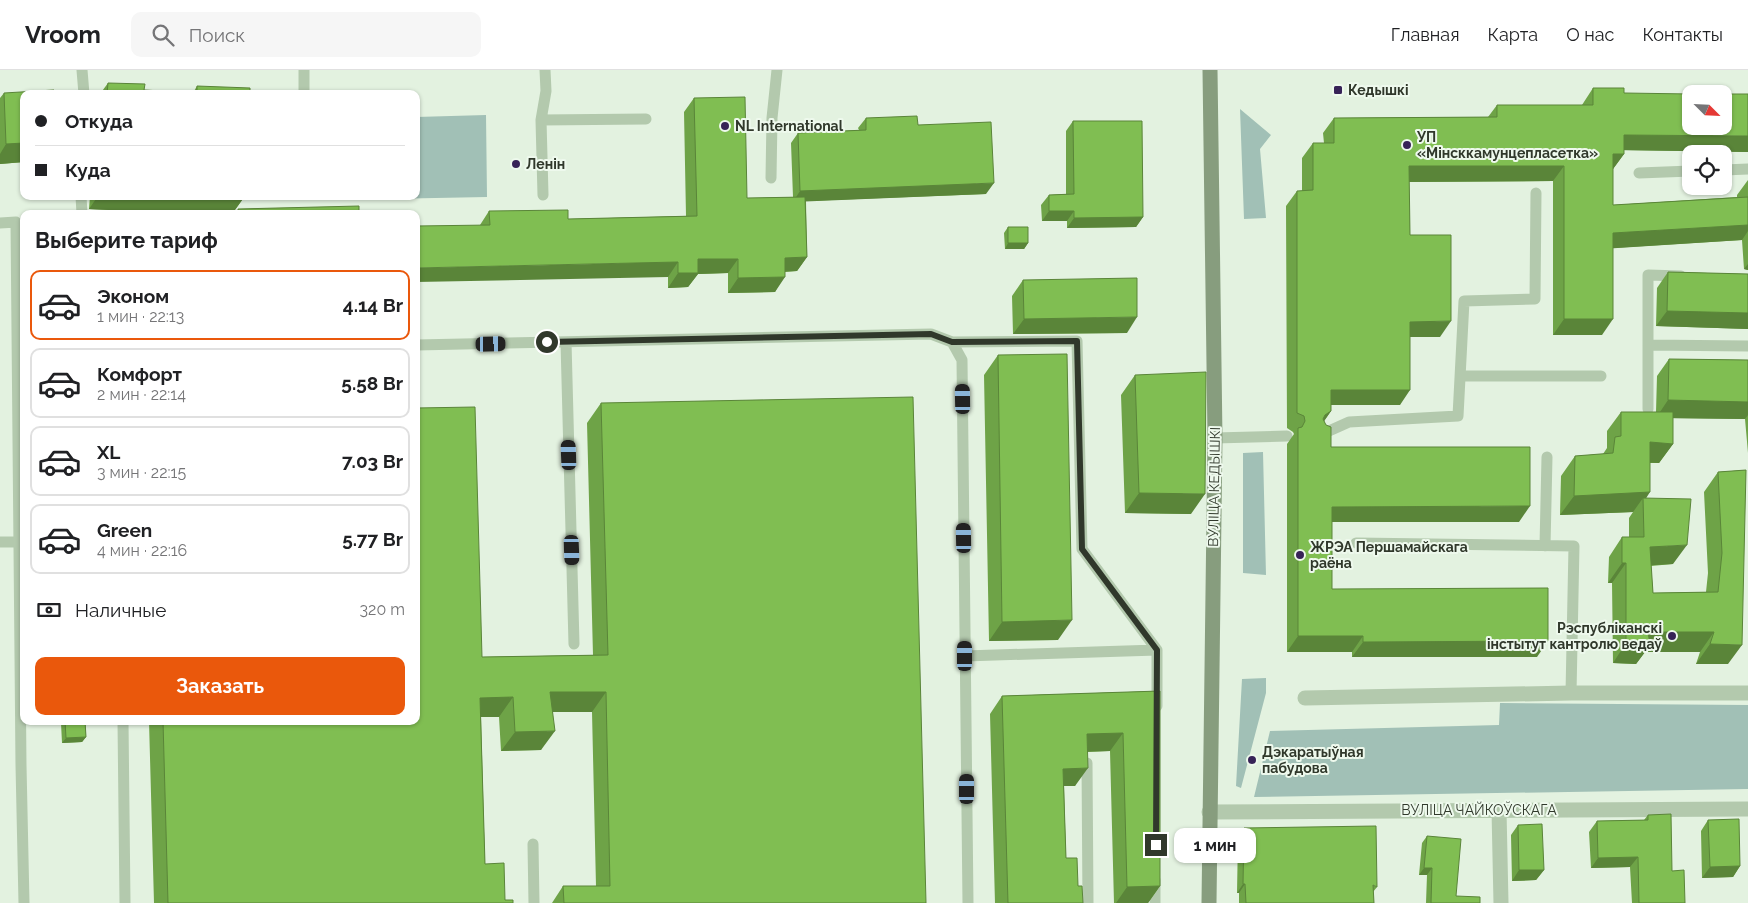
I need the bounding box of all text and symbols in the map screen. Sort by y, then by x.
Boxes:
search box [131,12,481,57]
text: Vroom [25,20,101,49]
icon: search [149,21,177,49]
text: Поиск [189,24,245,46]
text: Главная [1391,24,1459,45]
text: Карта [1487,24,1538,45]
text: О нас [1566,24,1614,45]
text: Контакты [1642,24,1723,45]
place label: Кедышкі [1348,82,1409,98]
marker: Кедышкі [1332,84,1344,96]
north arrow [1682,85,1732,135]
map controls [1682,85,1732,195]
text: Откуда [65,110,133,132]
place label: NL International [735,118,844,134]
marker: NL International [719,120,731,132]
place label: УП «Мінсккамунцепласетка» [1416,129,1598,161]
marker: УП «Мінсккамунцепласетка» [1401,139,1413,151]
button: locate [1682,145,1732,195]
place label: Ленін [526,156,565,172]
marker: Ленін [510,158,522,170]
text: Куда [65,159,111,181]
text: Выберите тариф [35,227,218,253]
icon: car [37,283,82,328]
text: Эконом [97,285,169,307]
text: 4.14 Br [343,294,403,316]
text: 1 мин · 22:13 [97,307,184,326]
route start [536,331,558,353]
car [475,336,506,352]
icon: car [37,361,82,406]
text: Комфорт [97,363,182,385]
text: 5.58 Br [341,372,403,394]
car [955,384,970,414]
text: 2 мин · 22:14 [97,385,186,404]
street label: ВУЛІЦА КЕДЫШКІ [1205,427,1223,547]
icon: car [37,439,82,484]
car [560,440,577,470]
text: XL [97,441,120,463]
text: 7.03 Br [342,450,403,472]
text: 3 мин · 22:15 [97,463,186,482]
icon: car [37,517,82,562]
text: Green [97,519,152,541]
car [956,523,971,553]
text: 5.77 Br [342,528,403,550]
car [563,535,580,565]
place label: ЖРЭА Першамайскага раёна [1310,539,1468,571]
text: 4 мин · 22:16 [97,541,187,560]
marker: ЖРЭА Першамайскага раёна [1294,549,1306,561]
icon: cash [35,596,63,624]
text: Наличные [75,599,166,621]
text: 320 m [360,600,405,619]
place label: Рэспубліканскі інстытут кантролю ведаў [1487,620,1662,652]
marker: Рэспубліканскі інстытут кантролю ведаў [1666,630,1678,642]
car [957,641,972,671]
button: Заказать [35,657,405,715]
place label: Дэкаратыўная пабудова [1262,744,1363,776]
marker: Дэкаратыўная пабудова [1246,754,1258,766]
car [959,774,974,804]
street label: ВУЛІЦА ЧАЙКОЎСКАГА [1401,801,1557,818]
callout: 1 мин [1174,828,1256,862]
route end [1145,834,1167,856]
text: 1 мин [1194,836,1236,855]

